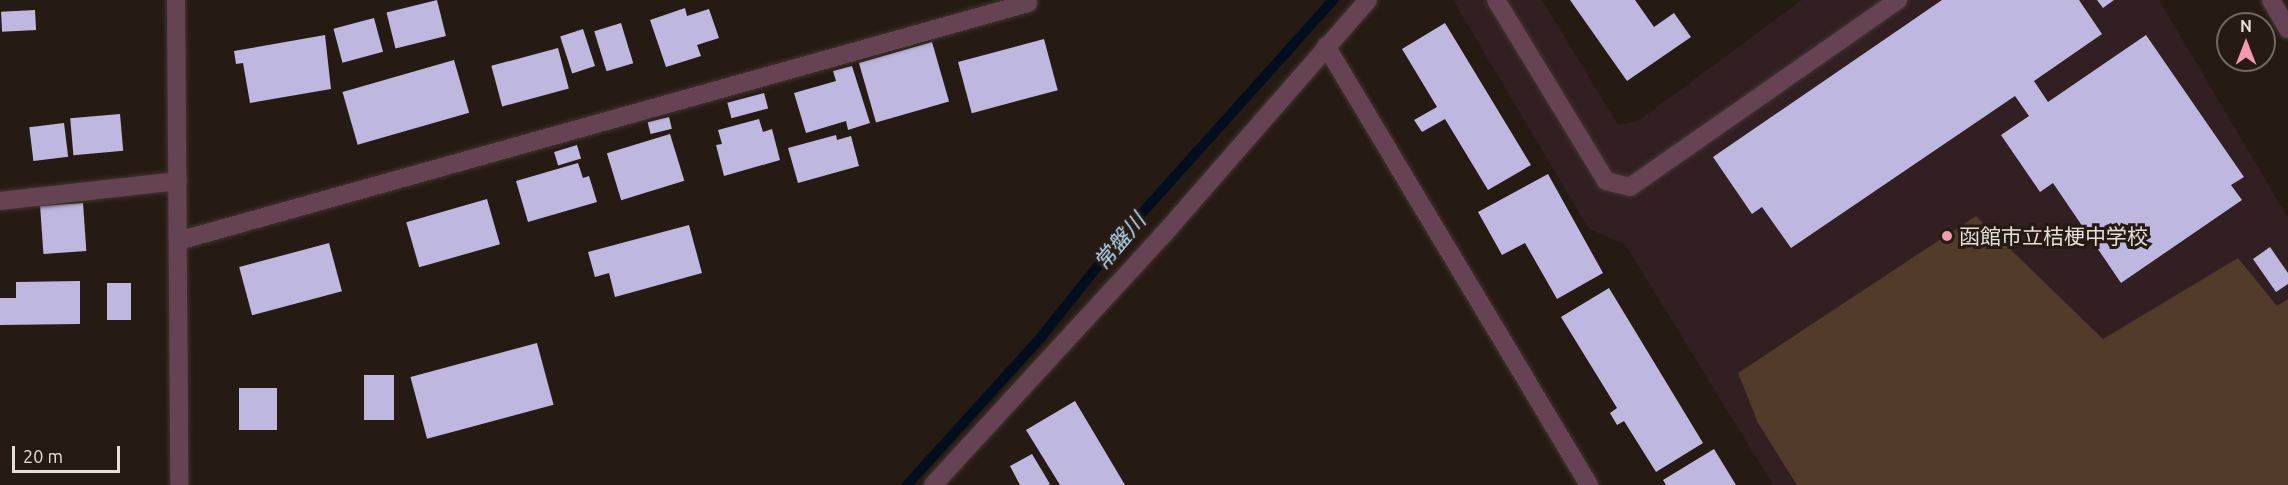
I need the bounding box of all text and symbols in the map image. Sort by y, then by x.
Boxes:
north arrow [2216,12,2276,72]
text: N [2240,17,2252,35]
water label: 常盤川 [1088,207,1150,275]
place label: 函館市立桔梗中学校 [1959,223,2148,249]
marker: 函館市立桔梗中学校 [1940,229,1954,243]
scale bar [15,434,123,472]
text: 20 m [23,446,63,466]

